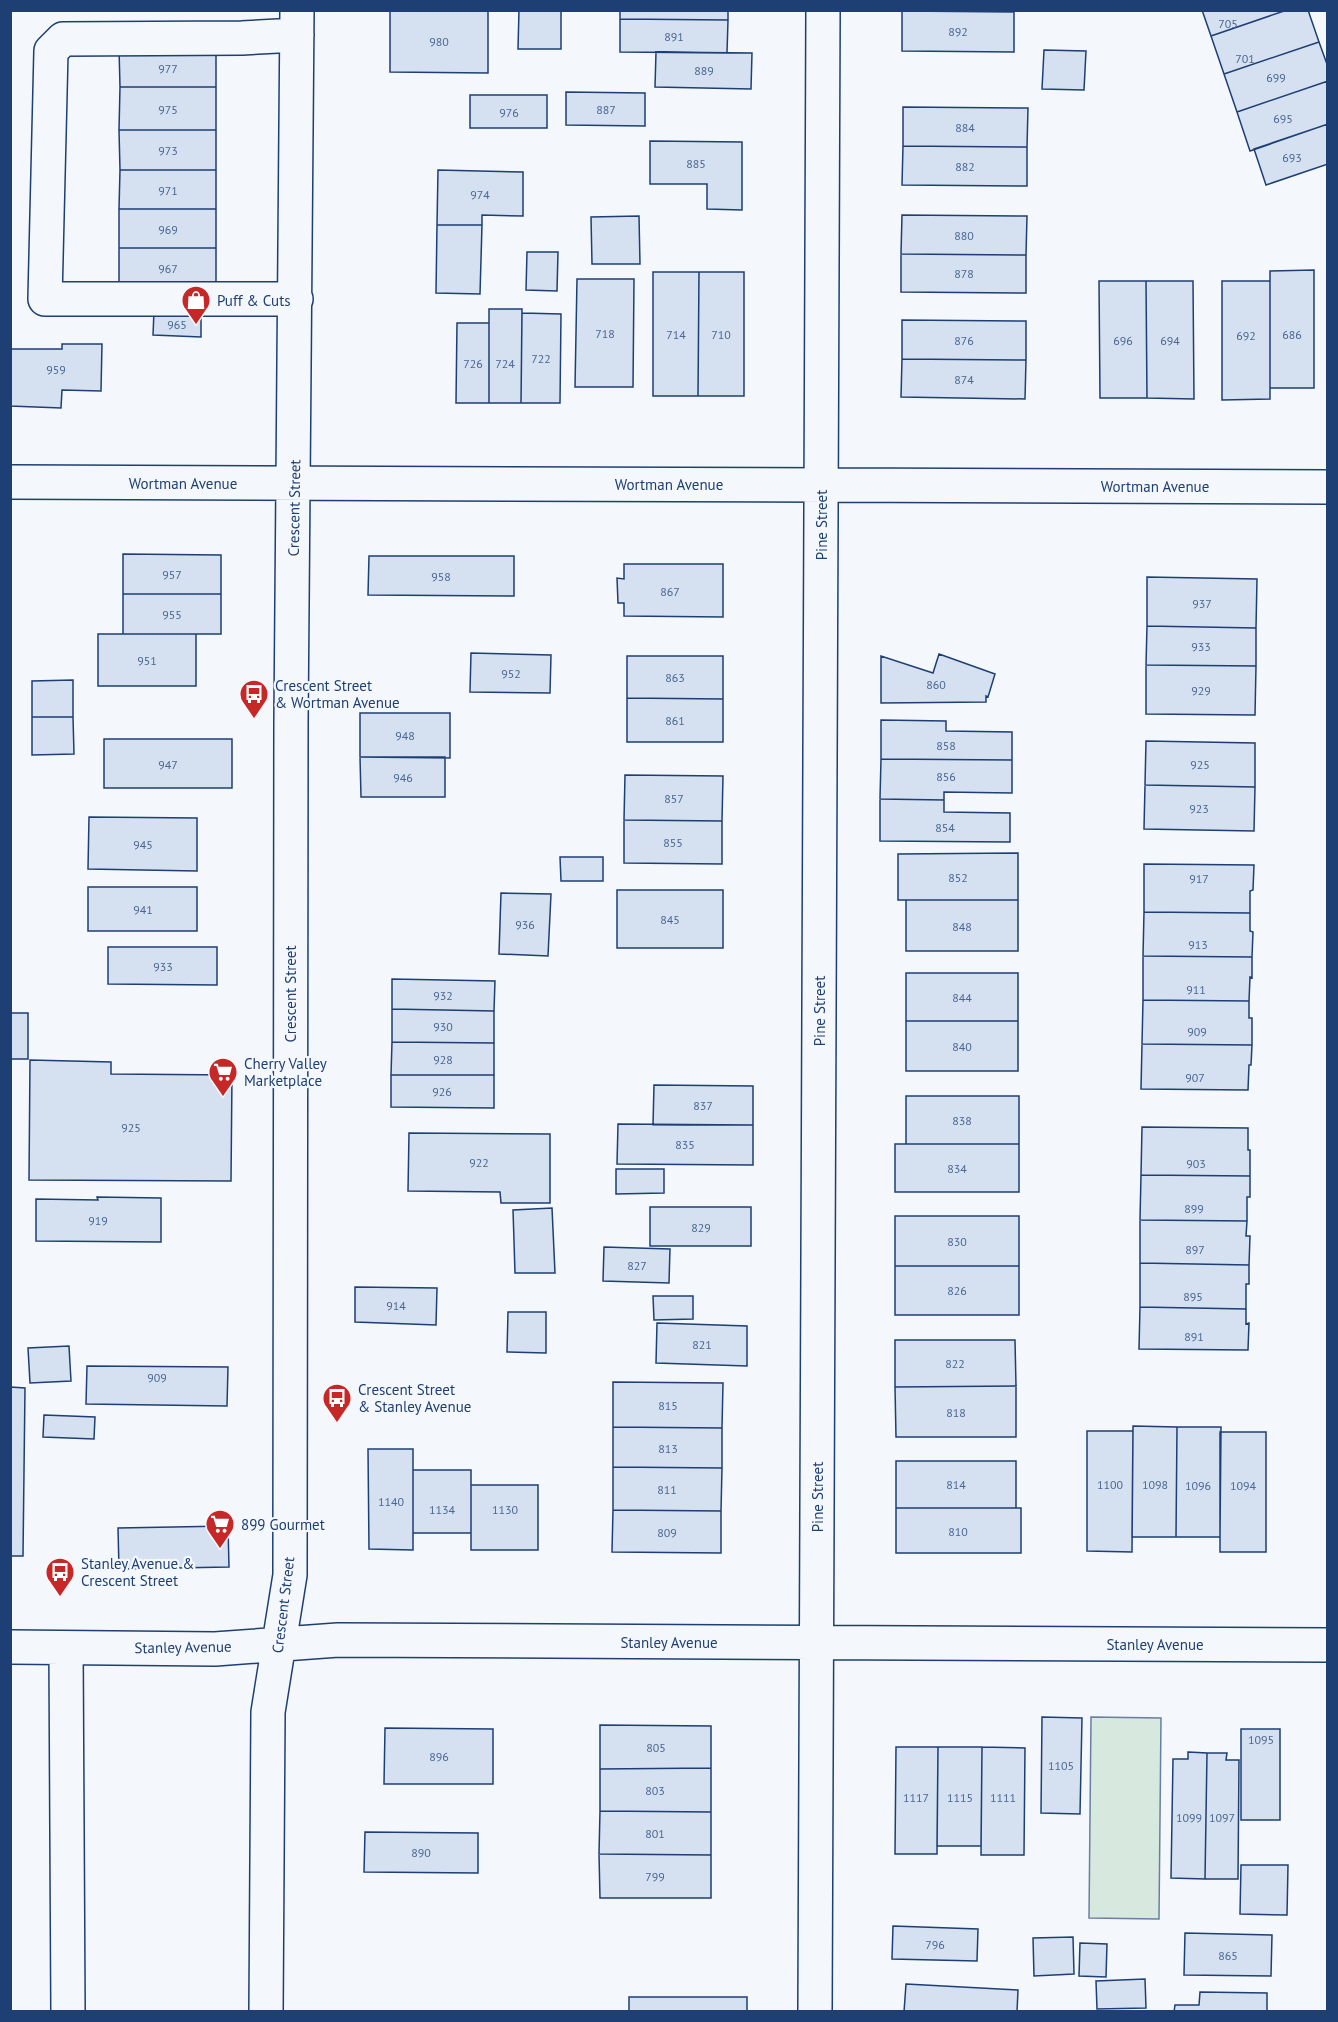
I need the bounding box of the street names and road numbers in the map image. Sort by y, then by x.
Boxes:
street label: Crescent Street [284,459,304,557]
street label: Wortman Avenue [129,474,237,493]
street label: Wortman Avenue [615,475,723,494]
street label: Wortman Avenue [1101,477,1209,496]
street label: Pine Street [812,490,831,560]
street label: Crescent Street [281,946,300,1043]
street label: Pine Street [810,976,829,1046]
street label: Pine Street [808,1462,827,1532]
street label: Crescent Street [268,1556,298,1654]
street label: Stanley Avenue [620,1633,718,1652]
street label: Stanley Avenue [1106,1635,1204,1654]
street label: Stanley Avenue [134,1637,232,1657]

